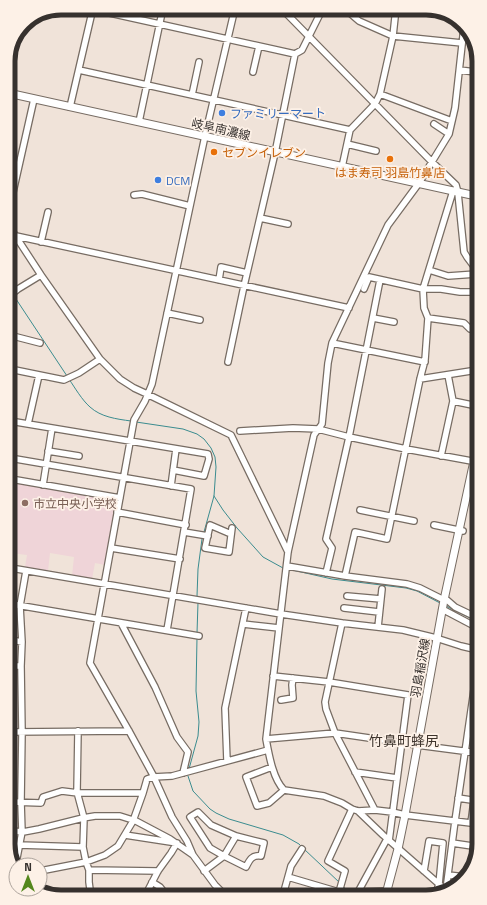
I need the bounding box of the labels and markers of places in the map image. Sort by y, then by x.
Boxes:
place label: ファミリーマート [230,104,326,123]
marker: ファミリーマート [217,108,227,118]
place label: セブンイレブン [222,143,306,162]
marker: セブンイレブン [209,147,219,157]
marker: はま寿司 羽島竹鼻店 [385,154,395,164]
place label: はま寿司 羽島竹鼻店 [335,163,445,182]
place label: DCM [166,171,190,190]
marker: DCM [153,175,163,185]
place label: 市立中央小学校 [33,494,117,513]
marker: 市立中央小学校 [20,498,30,508]

